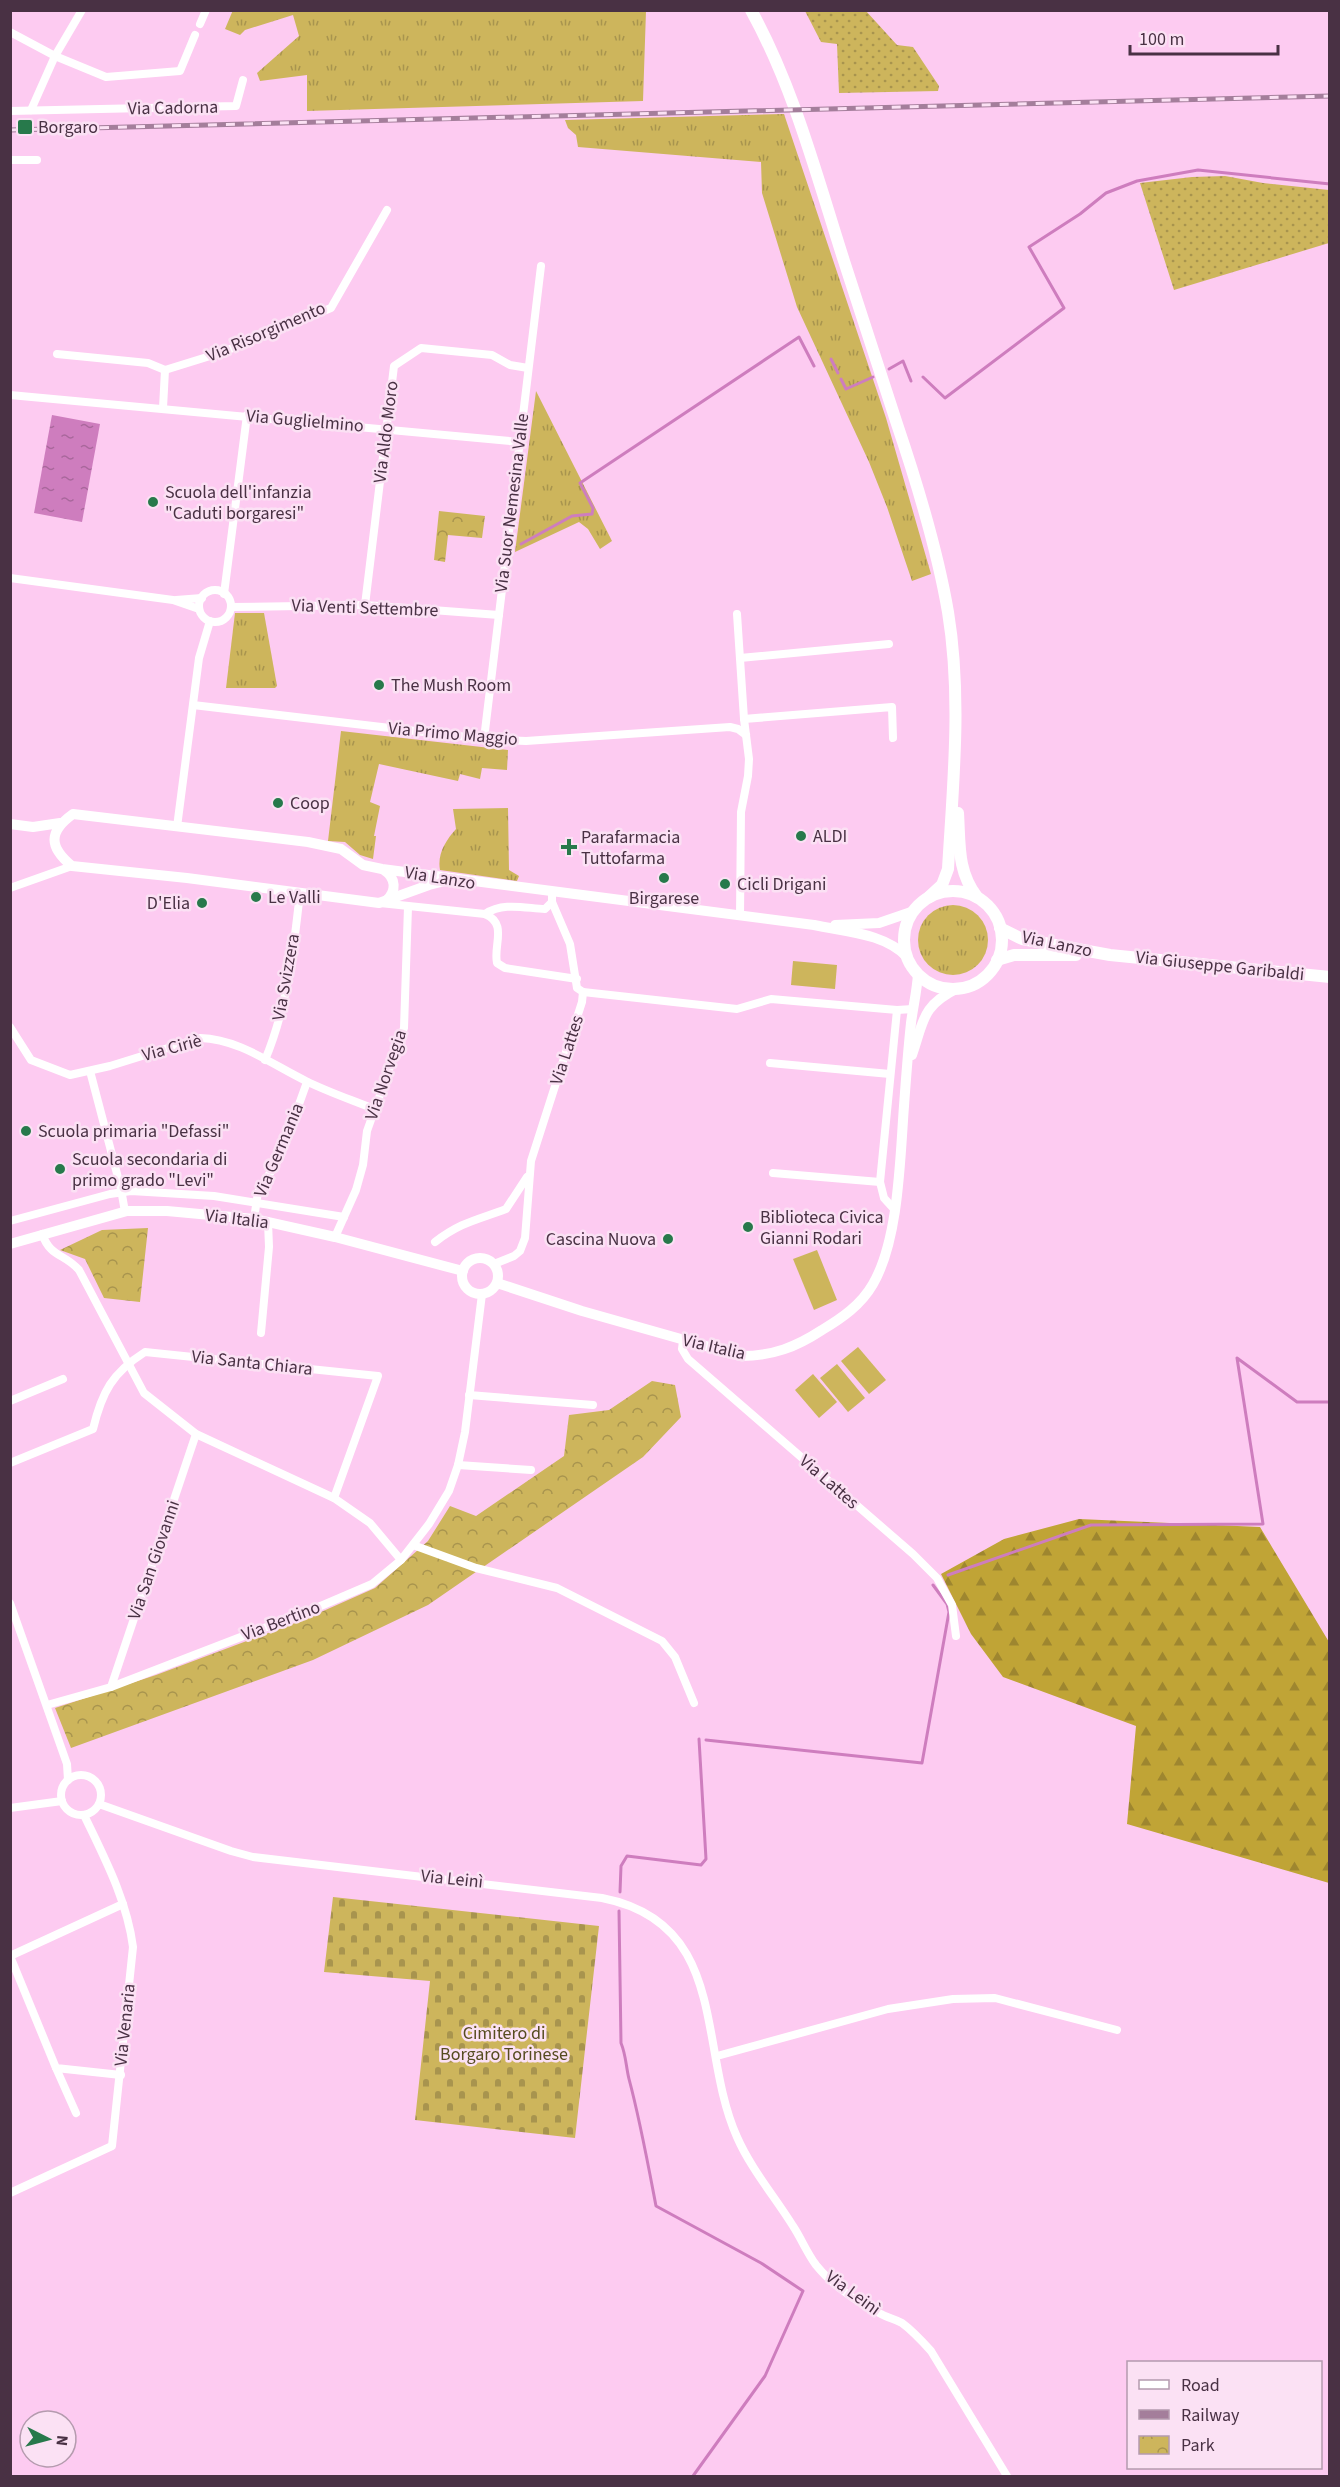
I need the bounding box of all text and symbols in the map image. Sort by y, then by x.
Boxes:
scale bar [1130,18,1278,56]
text: 100 m [1139,27,1184,52]
street label: Via Cadorna [127,95,219,121]
place label: Borgaro [38,115,98,140]
marker: Borgaro [16,118,34,136]
street label: Via Risorgimento [203,296,329,368]
street label: Via Aldo Moro [367,379,405,485]
street label: Via Guglielmino [245,403,365,439]
street label: Via Suor Nemesina Valle [489,412,535,594]
place label: Scuola dell'infanzia "Caduti borgaresi" [165,480,311,526]
marker: Scuola dell'infanzia "Caduti borgaresi" [146,495,160,509]
street label: Via Venti Settembre [291,593,439,623]
place label: The Mush Room [391,673,511,698]
marker: The Mush Room [372,678,386,692]
street label: Via Primo Maggio [387,716,519,752]
place label: Coop [290,791,330,816]
marker: Coop [271,796,285,810]
place label: ALDI [813,824,847,849]
place label: Parafarmacia Tuttofarma [581,825,680,871]
marker: ALDI [794,829,808,843]
marker: Parafarmacia Tuttofarma [562,840,576,854]
street label: Via Lanzo [403,860,477,896]
marker: Birgarese [657,871,671,885]
place label: Cicli Drigani [737,872,826,897]
marker: Cicli Drigani [718,877,732,891]
place label: Le Valli [268,885,321,910]
place label: Birgarese [629,886,699,911]
marker: Le Valli [249,890,263,904]
place label: D'Elia [147,891,190,916]
marker: D'Elia [195,896,209,910]
street label: Via Lanzo [1020,924,1094,964]
street label: Via Svizzera [266,932,306,1022]
street label: Via Giuseppe Garibaldi [1135,945,1305,987]
street label: Via Lattes [544,1012,590,1088]
street label: Via Norvegia [359,1026,413,1124]
street label: Via Ciriè [139,1028,205,1068]
street label: Via Germania [248,1099,310,1201]
place label: Scuola primaria "Defassi" [38,1119,229,1144]
marker: Scuola primaria "Defassi" [19,1124,33,1138]
place label: Scuola secondaria di primo grado "Levi" [72,1147,227,1193]
marker: Scuola secondaria di primo grado "Levi" [53,1162,67,1176]
street label: Via Italia [204,1203,270,1235]
place label: Biblioteca Civica Gianni Rodari [760,1205,884,1251]
marker: Biblioteca Civica Gianni Rodari [741,1220,755,1234]
place label: Cascina Nuova [546,1227,656,1252]
marker: Cascina Nuova [661,1232,675,1246]
street label: Via Italia [680,1328,748,1366]
street label: Via Santa Chiara [190,1344,314,1382]
street label: Via Lattes [794,1449,864,1515]
street label: Via San Giovanni [122,1497,186,1623]
street label: Via Bertino [238,1595,324,1647]
street label: Via Leinì [420,1863,484,1895]
street label: Via Venaria [108,1982,142,2068]
park label: Cimitero di Borgaro Torinese [440,2021,568,2067]
street label: Via Leinì [820,2265,886,2321]
legend [1127,2361,1322,2469]
text: Road [1181,2373,1220,2398]
text: Railway [1181,2403,1240,2428]
north arrow [18,2409,78,2469]
text: Park [1181,2433,1215,2458]
text: N [50,2434,73,2447]

